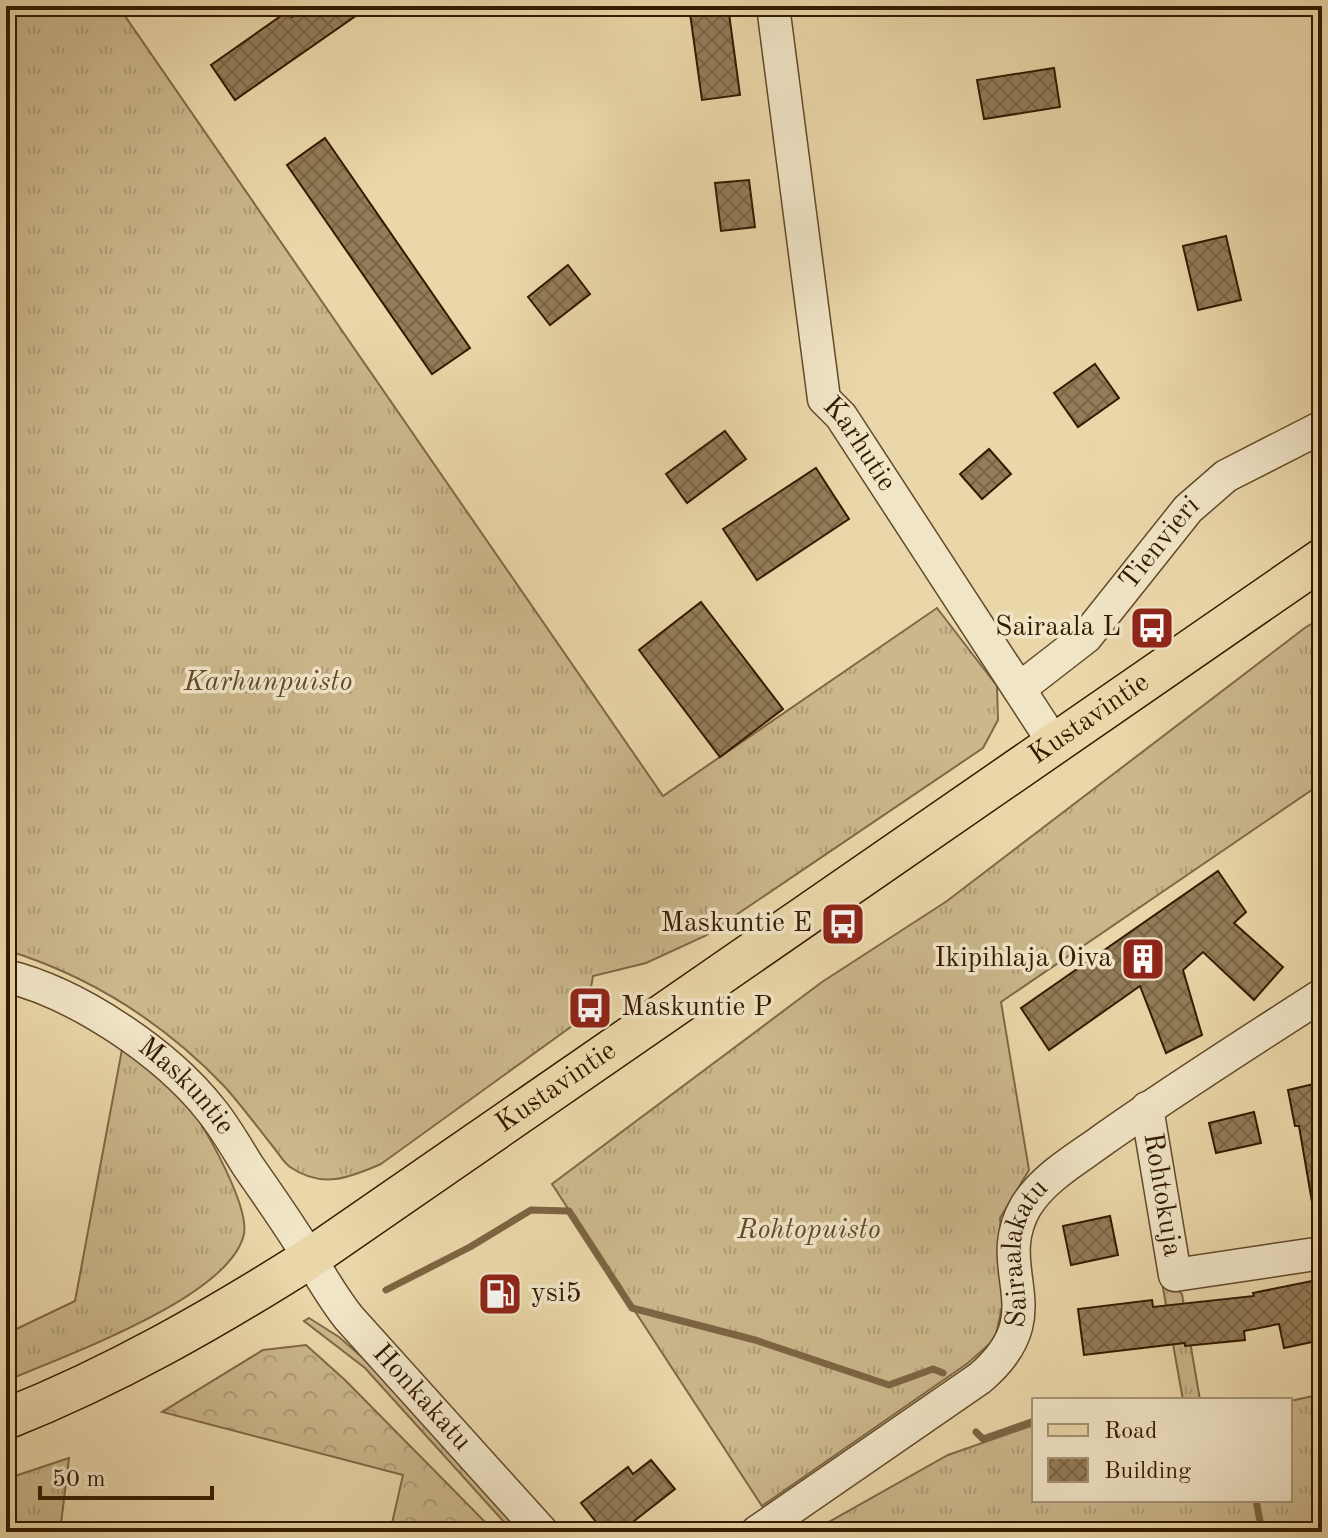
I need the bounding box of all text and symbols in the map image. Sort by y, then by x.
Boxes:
street label: Karhutie [817,392,900,497]
street label: Tienvieri [1115,492,1205,595]
bus stop icon: Sairaala L [1128,604,1176,652]
place label: Sairaala L [995,614,1121,642]
park label: Karhunpuisto [183,669,352,697]
street label: Kustavintie [1025,669,1155,770]
bus stop icon: Maskuntie E [819,900,867,948]
place label: Maskuntie E [661,910,812,938]
building icon: Ikipihlaja Oiva [1119,935,1167,983]
place label: Ikipihlaja Oiva [935,945,1112,973]
bus stop icon: Maskuntie P [566,984,614,1032]
place label: Maskuntie P [621,994,772,1022]
street label: Maskuntie [132,1033,239,1140]
street label: Kustavintie [491,1037,622,1139]
street label: Rohtokuja [1137,1131,1186,1259]
street label: Sairaalakatu [999,1175,1054,1330]
park label: Rohtopuisto [736,1217,881,1245]
fuel station icon: ysi5 [476,1270,524,1318]
place label: ysi5 [531,1280,582,1308]
street label: Honkakatu [366,1339,476,1457]
legend [1032,1398,1292,1502]
text: Road [1104,1420,1157,1444]
scale bar [40,1450,212,1500]
text: Building [1104,1460,1191,1484]
text: 50 m [52,1468,106,1492]

